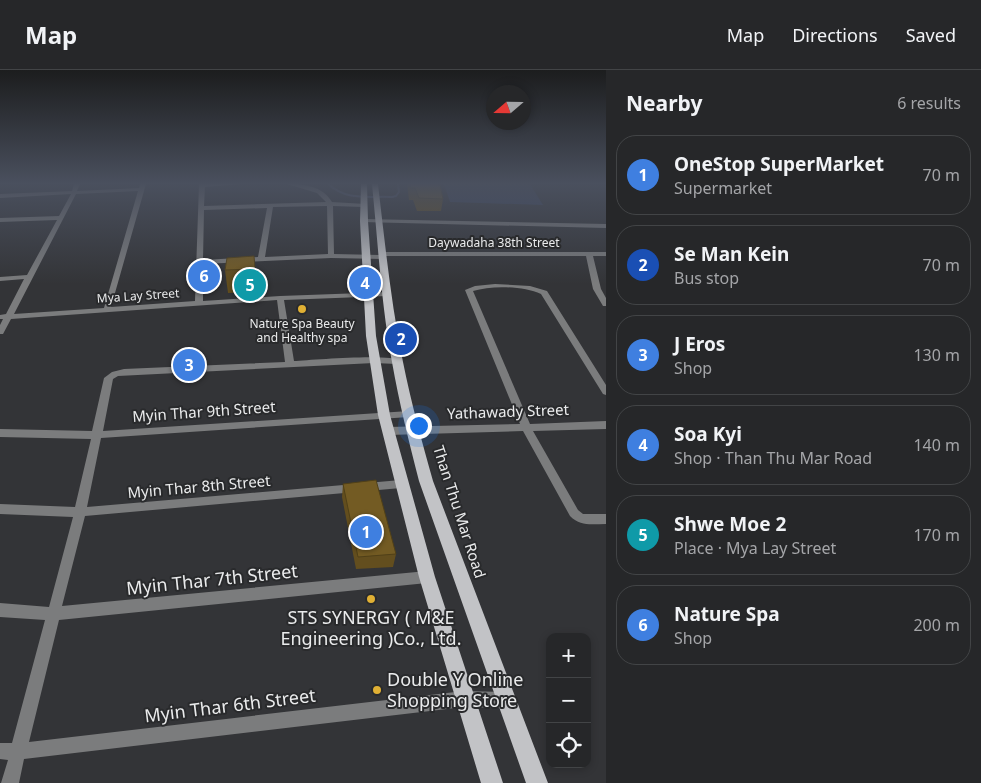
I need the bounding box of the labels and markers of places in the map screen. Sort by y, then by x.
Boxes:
pin: 6 [188,257,220,295]
pin: 4 [349,264,381,302]
pin: 5 [234,266,266,304]
marker: Nature Spa Beauty and Healthy spa [296,303,308,315]
place label: Nature Spa Beauty and Healthy spa [249,315,355,346]
pin: 2 [385,320,417,358]
pin: 3 [173,346,205,384]
pin: 1 [350,513,382,551]
marker: STS SYNERGY ( M&E Engineering )Co., Ltd. [365,593,377,605]
place label: STS SYNERGY ( M&E Engineering )Co., Ltd. [280,605,462,650]
place label: Double Y Online Shopping Store [387,667,523,712]
marker: Double Y Online Shopping Store [371,684,383,696]

